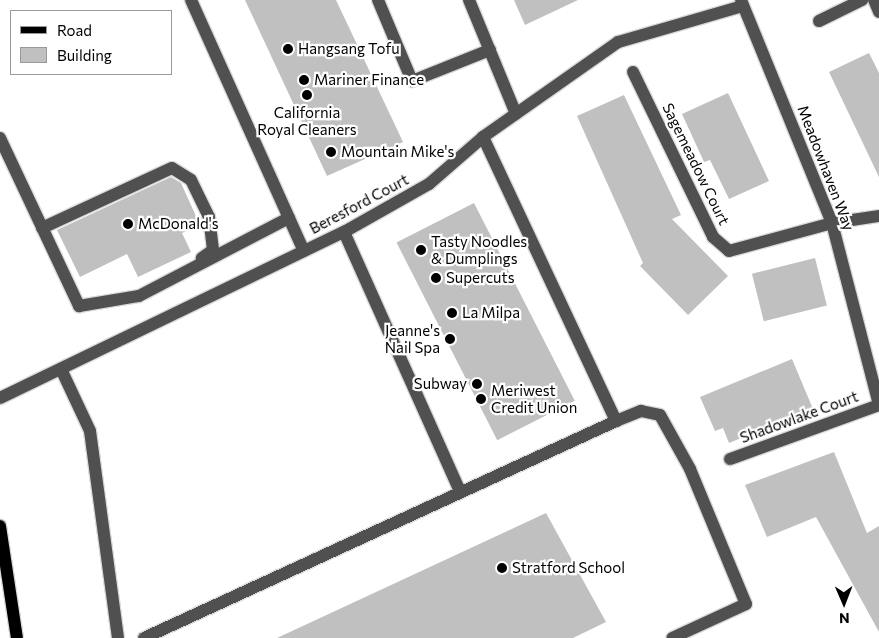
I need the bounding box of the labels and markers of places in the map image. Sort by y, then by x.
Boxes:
place label: Hangsang Tofu [298,40,400,58]
marker: Hangsang Tofu [282,43,294,55]
place label: Mariner Finance [314,71,424,89]
marker: Mariner Finance [298,74,310,86]
marker: California Royal Cleaners [301,89,313,101]
place label: California Royal Cleaners [257,103,357,138]
place label: Mountain Mike's [341,143,454,161]
marker: Mountain Mike's [325,146,337,158]
place label: McDonald's [138,215,219,233]
marker: McDonald's [122,218,134,230]
place label: Tasty Noodles & Dumplings [431,232,527,267]
marker: Tasty Noodles & Dumplings [415,244,427,256]
place label: Supercuts [446,269,514,287]
marker: Supercuts [430,272,442,284]
place label: La Milpa [462,304,520,322]
marker: La Milpa [446,307,458,319]
place label: Jeanne's Nail Spa [385,321,440,356]
marker: Jeanne's Nail Spa [444,333,456,345]
place label: Subway [414,375,467,393]
marker: Subway [471,378,483,390]
place label: Meriwest Credit Union [491,381,577,416]
marker: Meriwest Credit Union [475,393,487,405]
place label: Stratford School [512,559,625,577]
marker: Stratford School [496,562,508,574]

